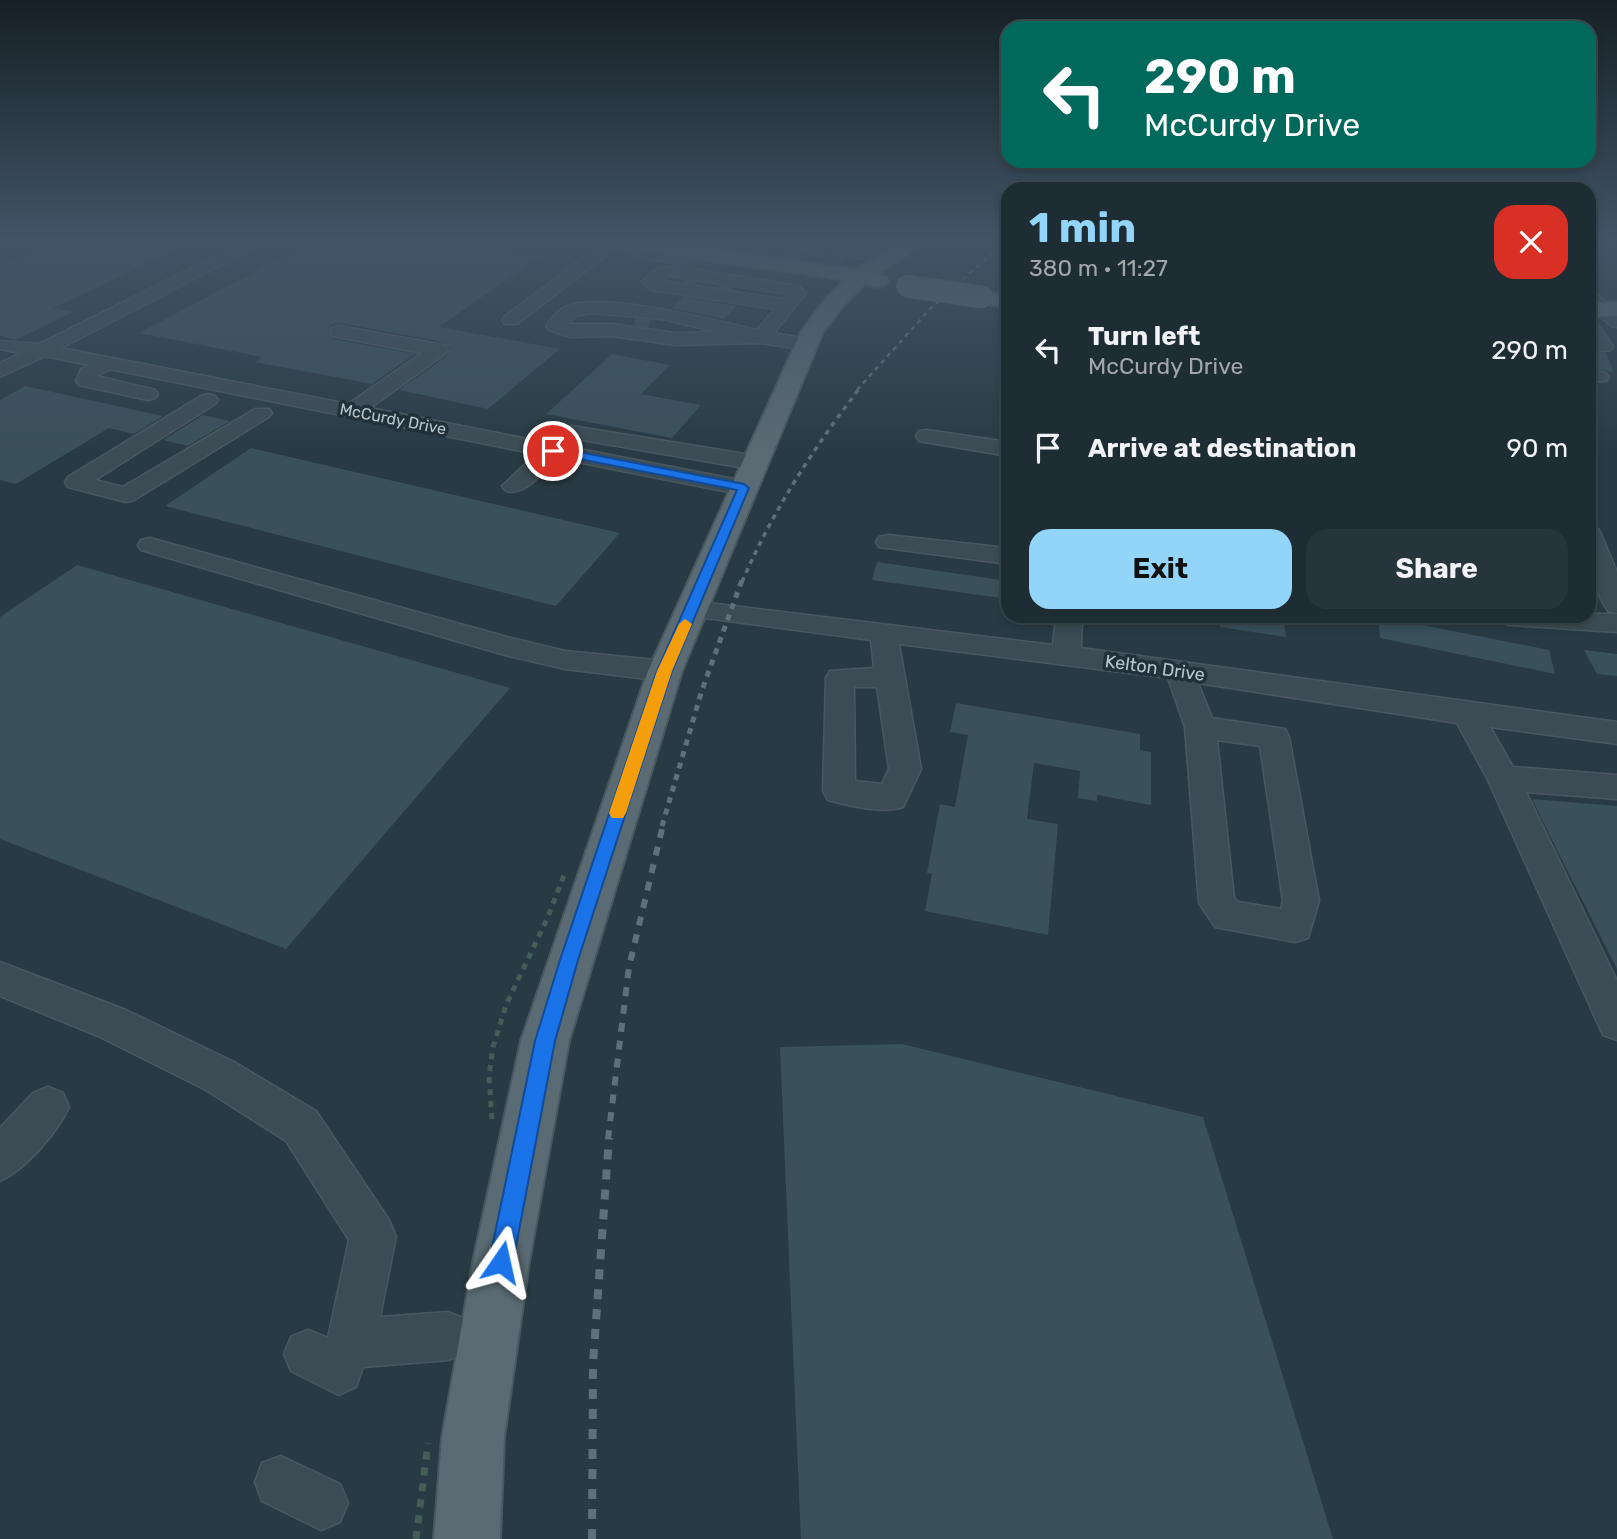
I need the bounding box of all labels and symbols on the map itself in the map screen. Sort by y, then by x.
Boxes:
street label: McCurdy Drive [338,399,448,439]
pin [523,421,583,481]
street label: Kelton Drive [1104,650,1206,686]
position arrow [464,1225,538,1299]

